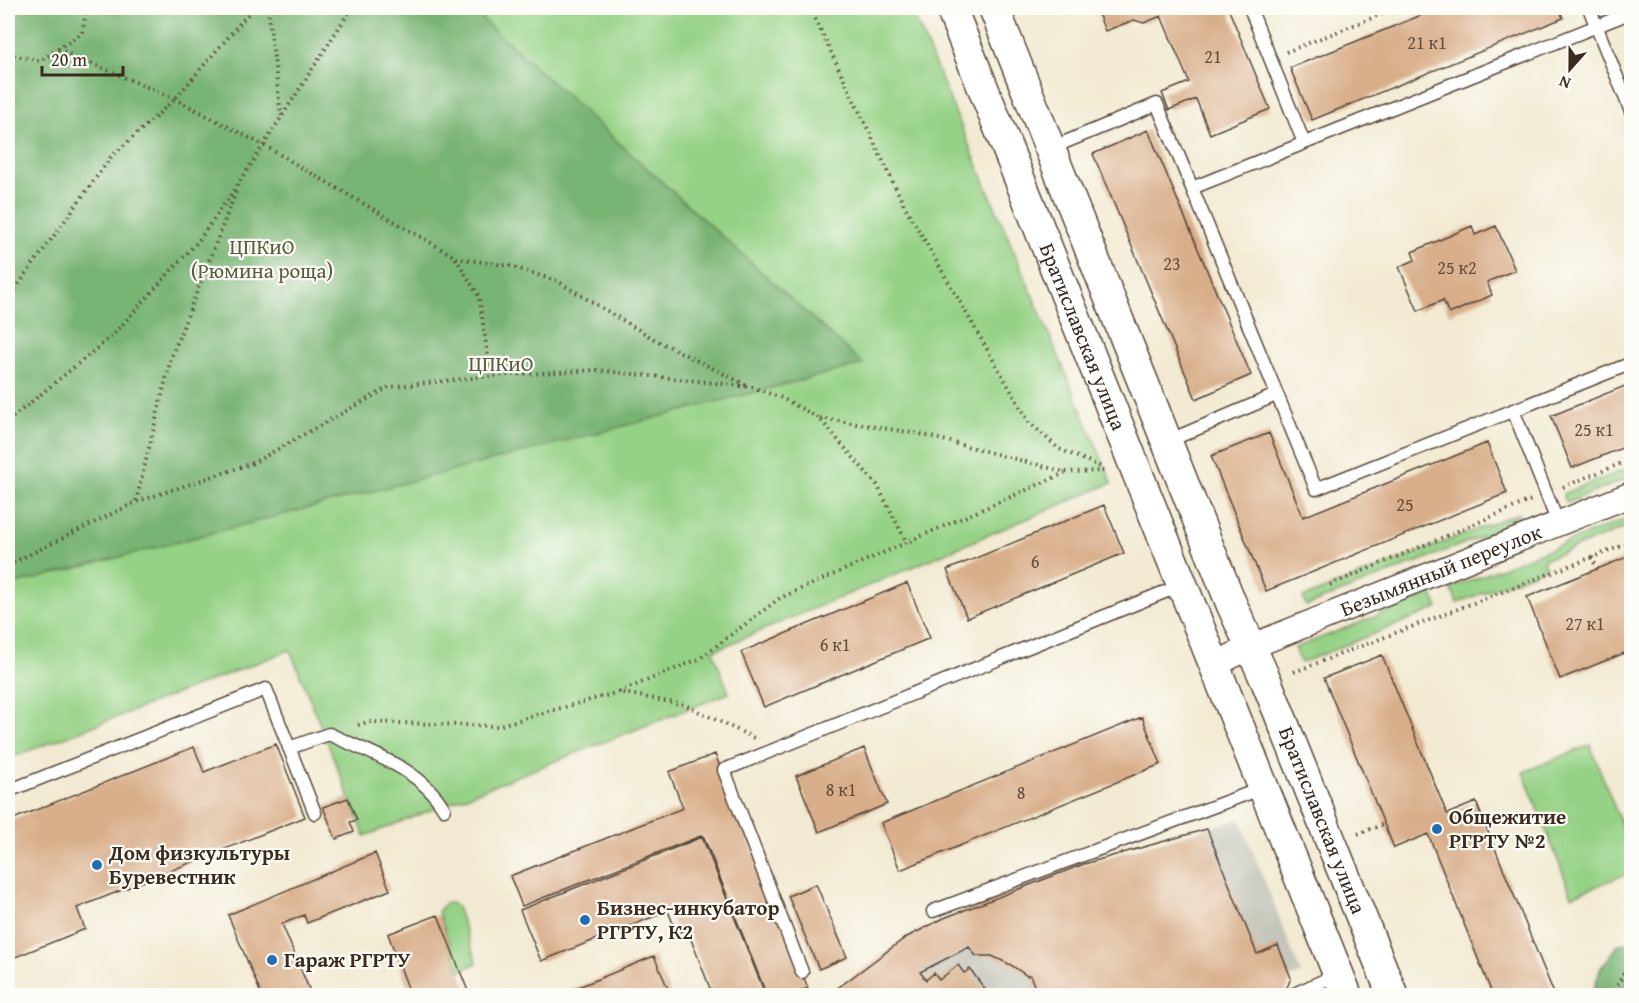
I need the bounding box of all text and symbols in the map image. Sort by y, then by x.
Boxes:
house number: 21 к1 [1407,29,1447,56]
scale bar [42,39,123,77]
north arrow [1540,39,1600,99]
house number: 21 [1204,43,1222,70]
text: 20 m [51,46,87,73]
text: N [1555,70,1574,96]
park label: ЦПКиО (Рюмина роща) [191,231,333,286]
street label: Братиславская улица [1032,238,1135,435]
house number: 23 [1163,250,1181,277]
house number: 25 к2 [1437,254,1477,281]
park label: ЦПКиО [468,348,534,379]
house number: 25 к1 [1574,416,1614,443]
house number: 25 [1396,491,1414,518]
street label: Безымянный переулок [1336,516,1546,624]
house number: 6 [1031,548,1039,575]
house number: 27 к1 [1565,610,1605,637]
house number: 6 к1 [820,631,850,658]
street label: Братиславская улица [1271,722,1374,918]
house number: 8 к1 [826,776,856,803]
house number: 8 [1017,779,1025,806]
place label: Общежитие РГРТУ №2 [1449,801,1566,856]
marker: Общежитие РГРТУ №2 [1430,822,1444,836]
place label: Дом физкультуры Буревестник [108,837,290,892]
marker: Дом физкультуры Буревестник [90,858,104,872]
place label: Бизнес-инкубатор РГРТУ, К2 [597,892,779,947]
marker: Бизнес-инкубатор РГРТУ, К2 [578,913,592,927]
place label: Гараж РГРТУ [284,944,411,975]
marker: Гараж РГРТУ [265,953,279,967]

